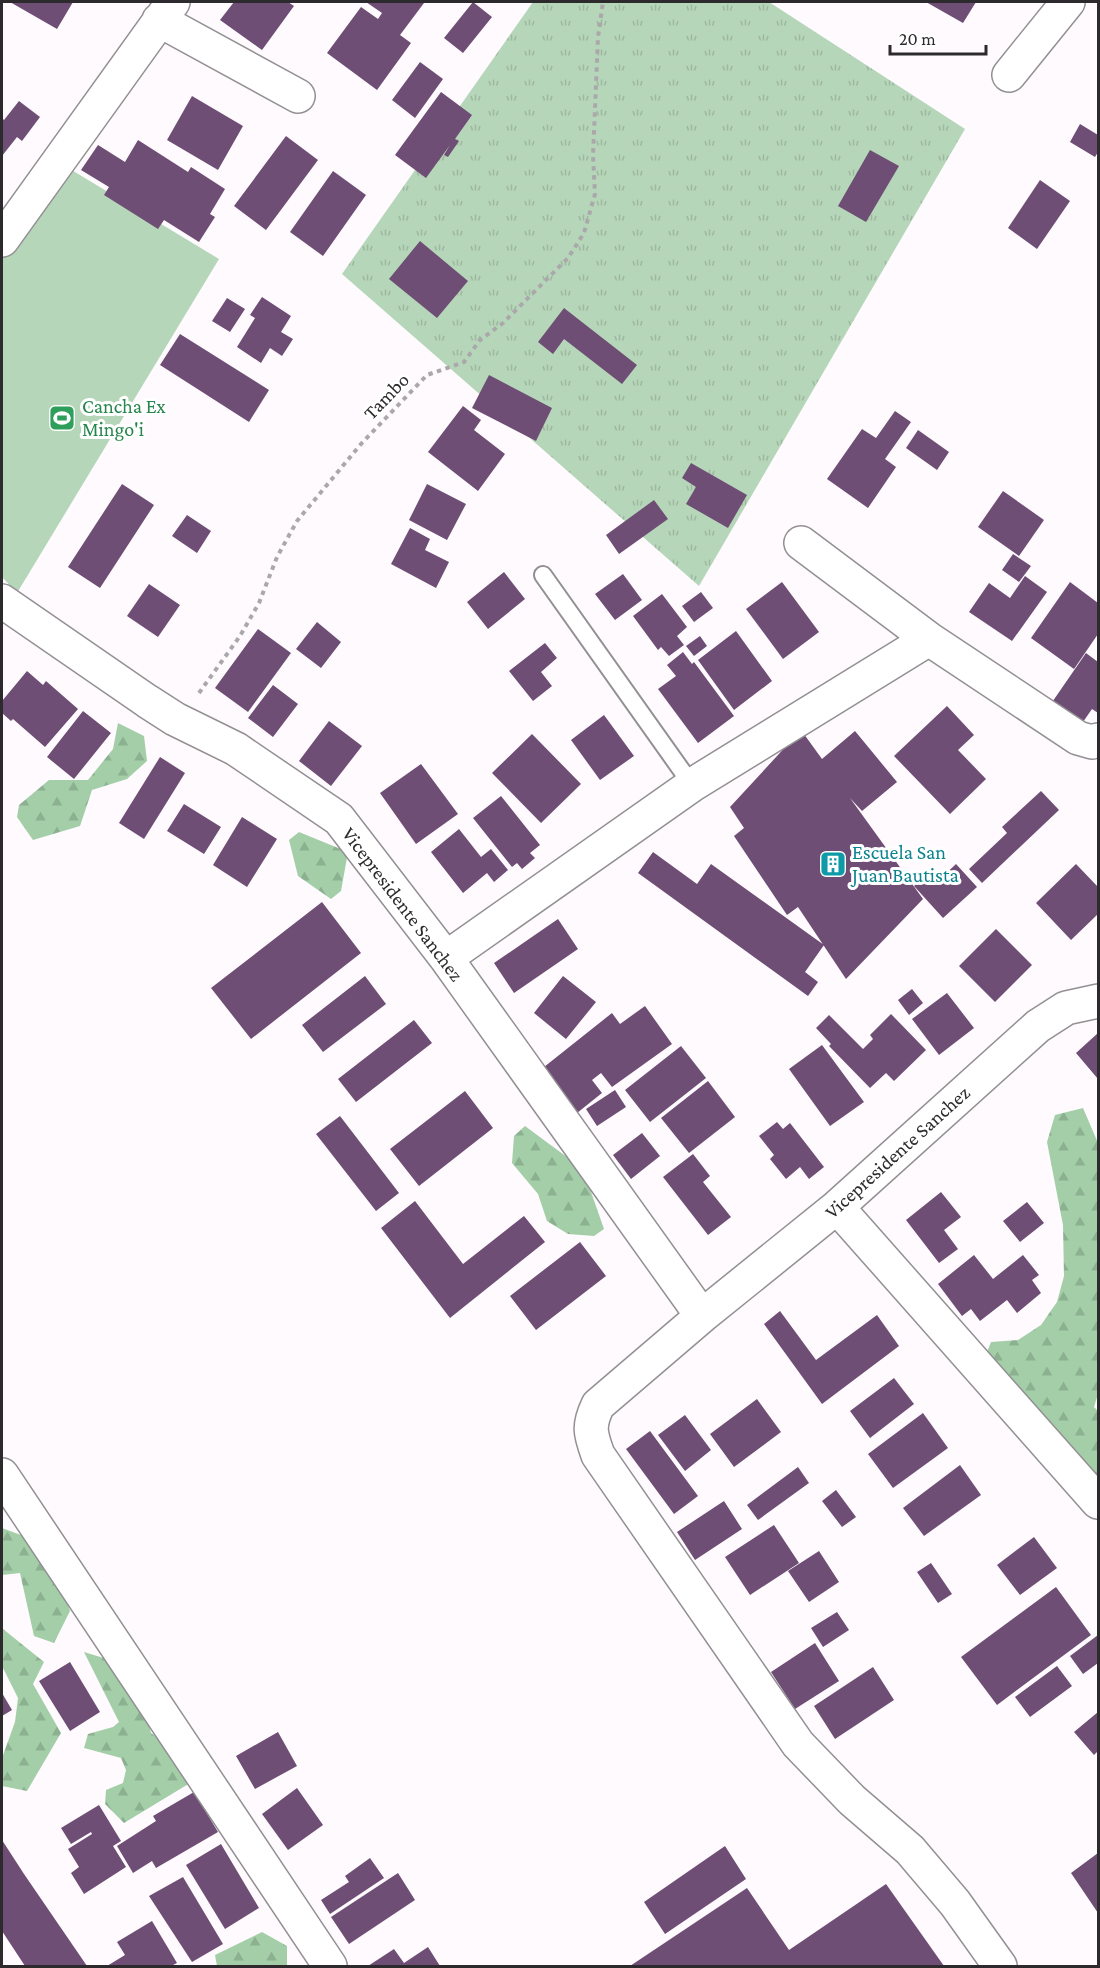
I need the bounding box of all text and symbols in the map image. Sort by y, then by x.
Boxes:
scale bar [890,18,986,56]
text: 20 m [899,29,936,49]
street label: Tambo [359,368,413,424]
place label: Cancha Ex Mingo'i [82,395,166,441]
sports icon: Cancha Ex Mingo'i [47,403,77,433]
street label: Vicepresidente Sanchez [337,823,468,986]
place label: Escuela San Juan Bautista [850,841,959,887]
building icon: Escuela San Juan Bautista [818,849,848,879]
street label: Vicepresidente Sanchez [820,1081,975,1223]

